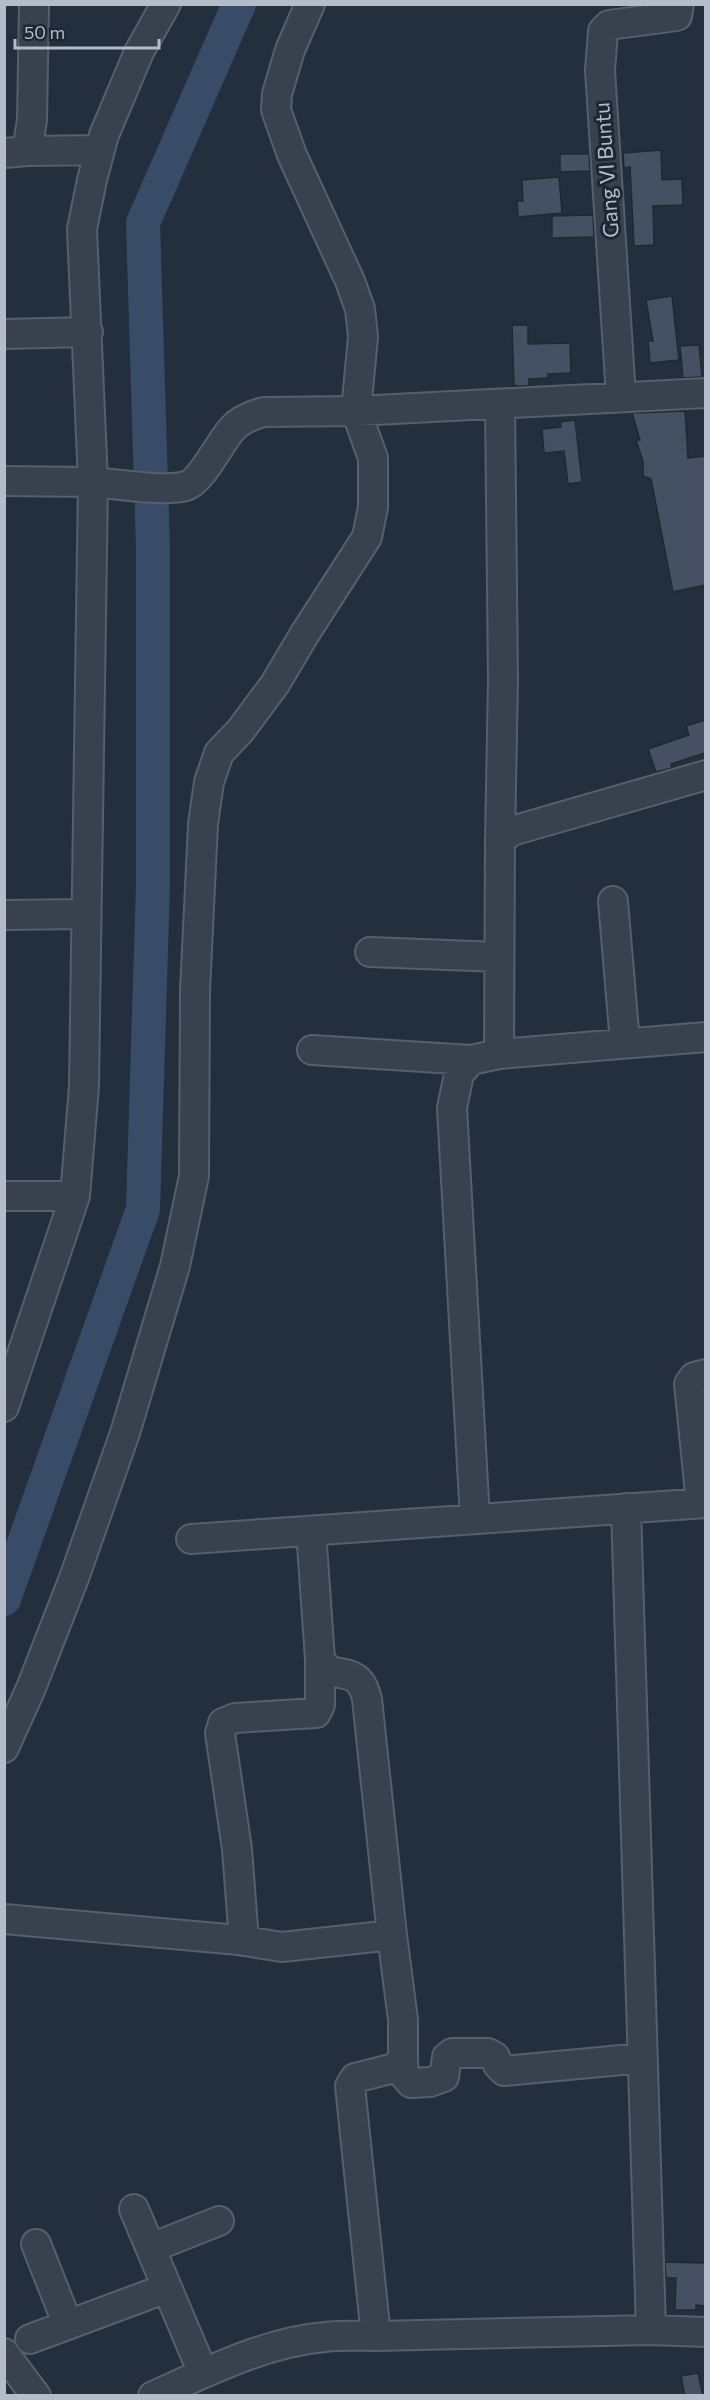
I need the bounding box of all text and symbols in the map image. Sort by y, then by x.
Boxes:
scale bar [15,12,159,50]
text: 50 m [24,21,65,43]
street label: Gang VI Buntu [588,102,623,239]

